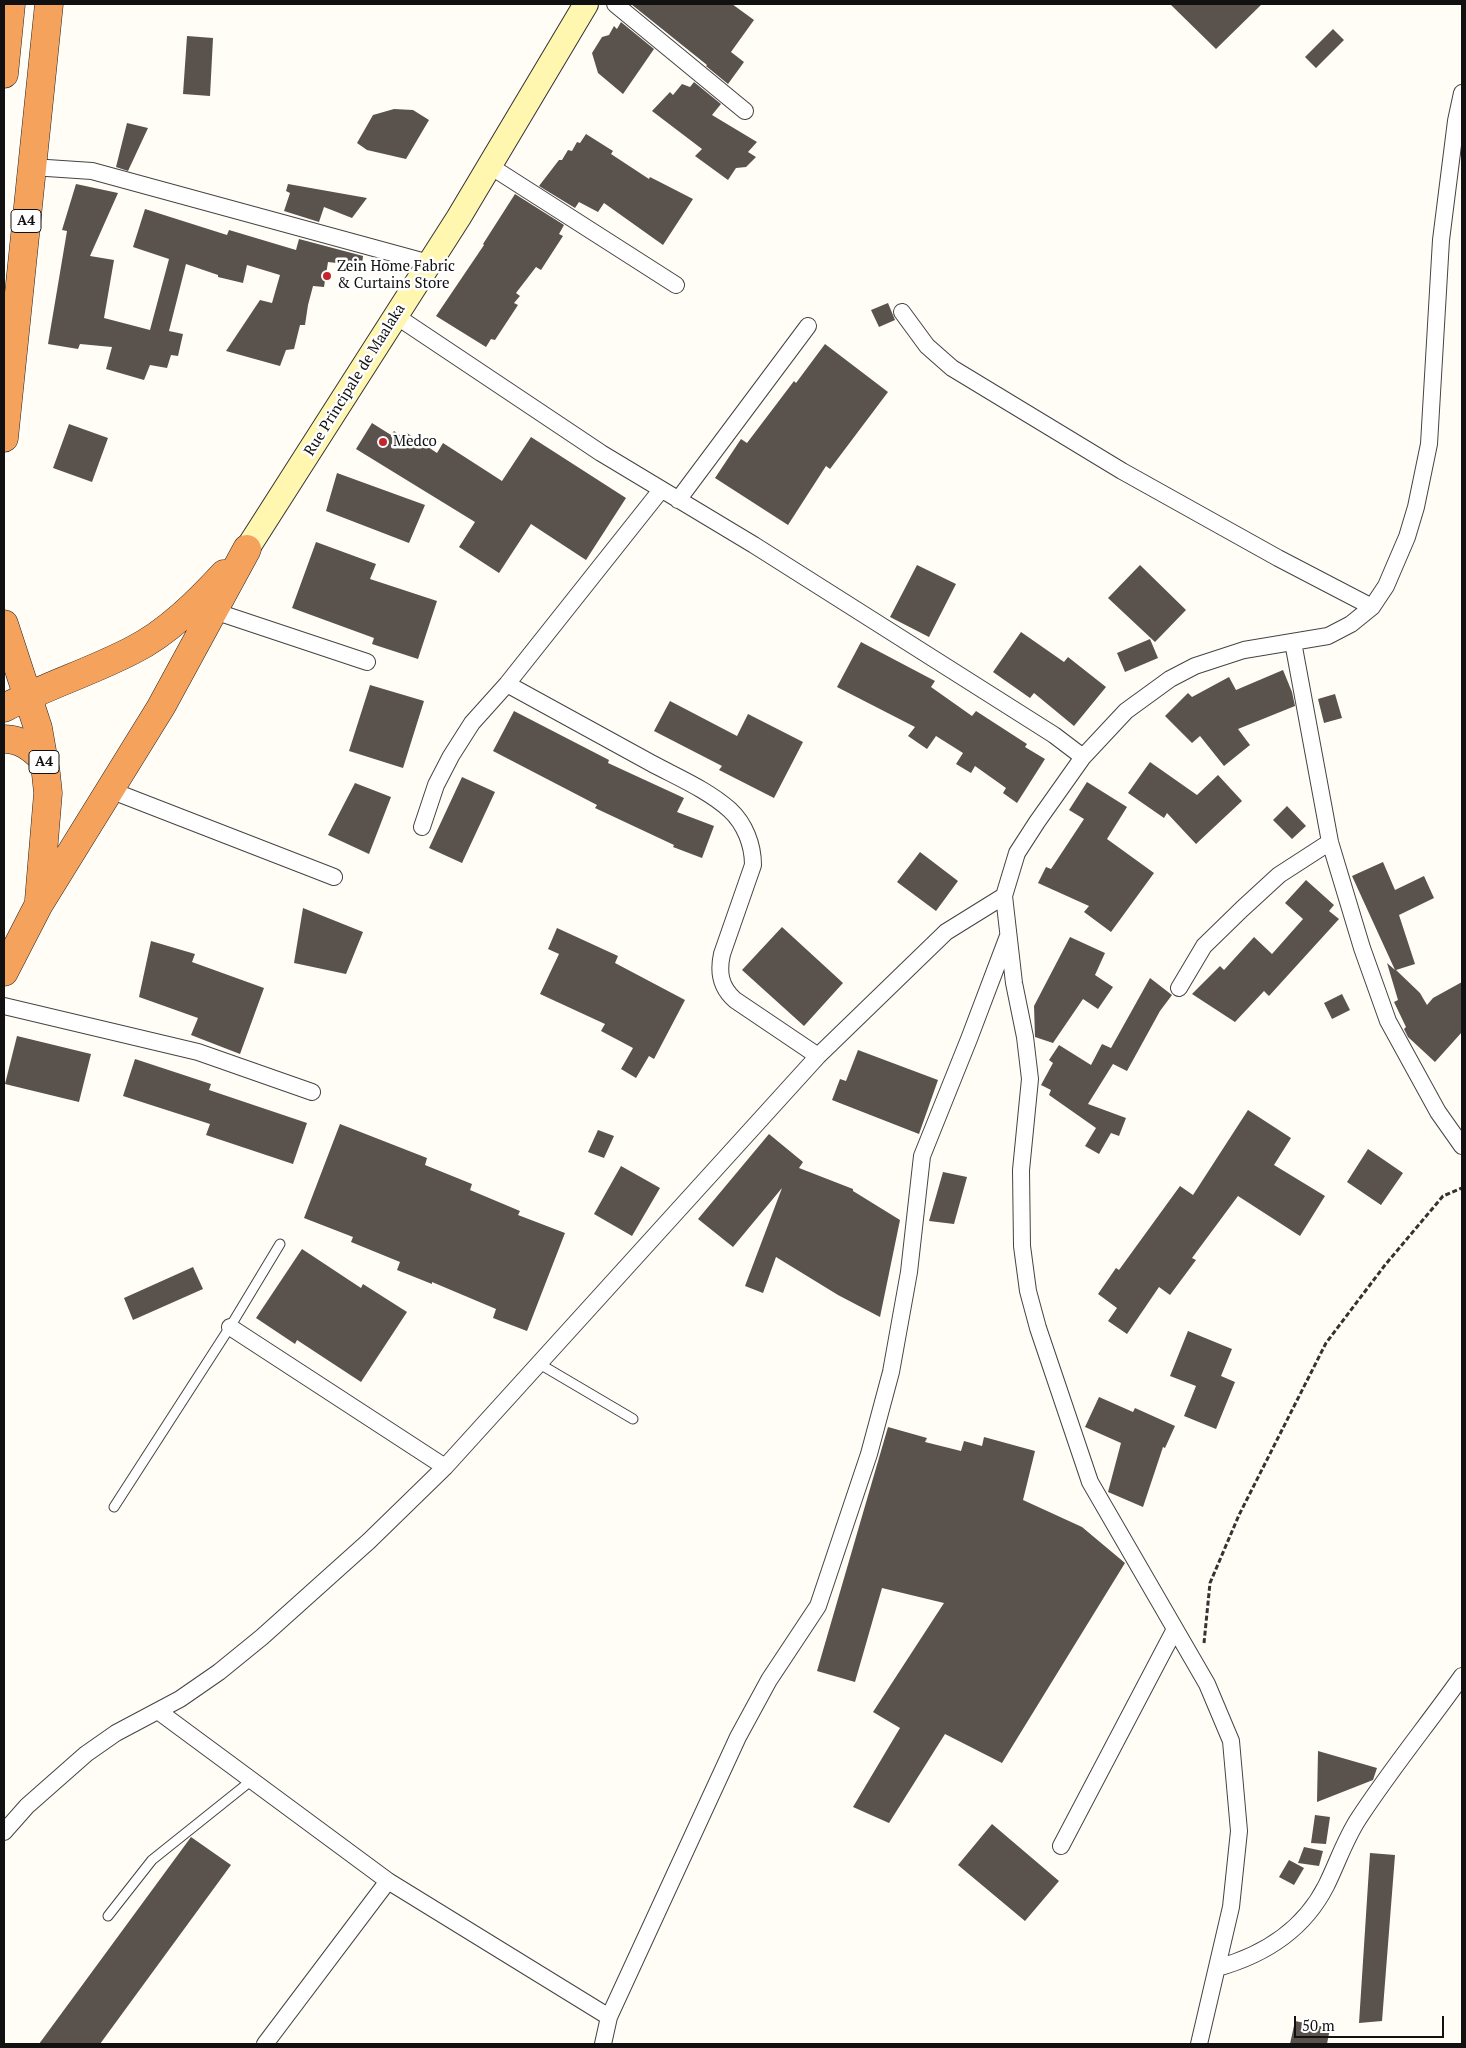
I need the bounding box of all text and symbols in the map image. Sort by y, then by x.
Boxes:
road number: A4 [11,210,41,232]
place label: Zein Home Fabric & Curtains Store [337,258,455,293]
marker: Zein Home Fabric & Curtains Store [321,270,333,282]
street label: Rue Principale de Maalaka [301,301,409,459]
place label: Medco [393,433,437,451]
marker: Medco [377,436,389,448]
road number: A4 [29,750,59,774]
scale bar [1296,2006,1446,2038]
text: 50 m [1302,2015,1335,2035]

